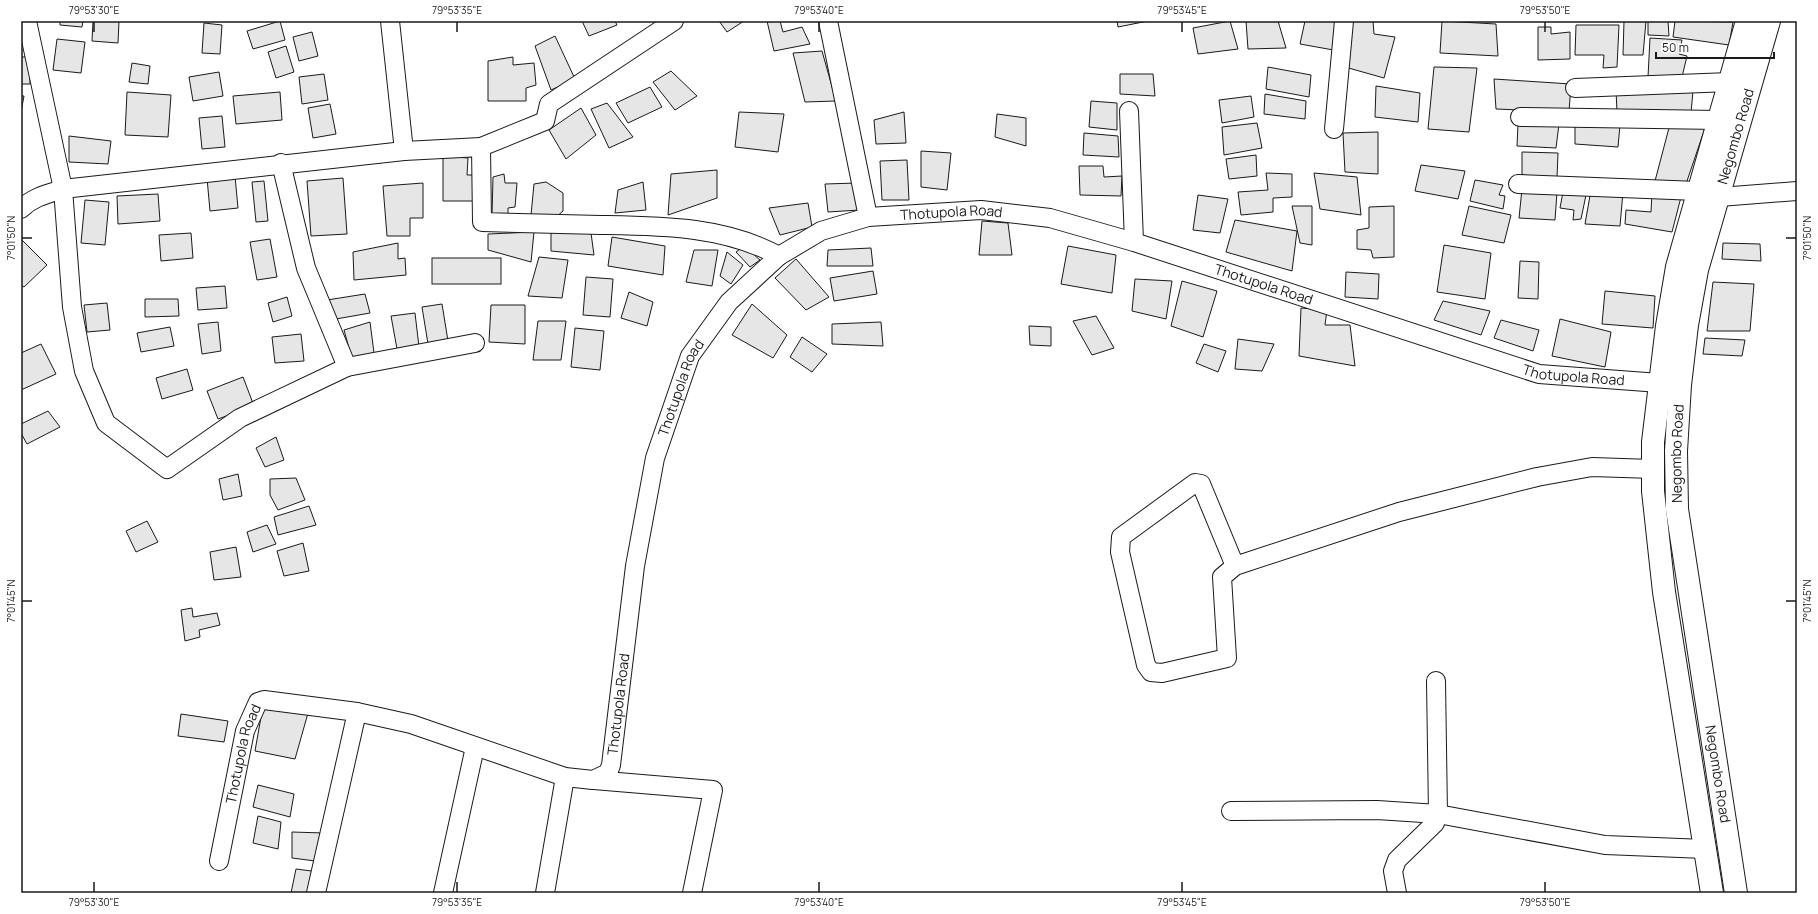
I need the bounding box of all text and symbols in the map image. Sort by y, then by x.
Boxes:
text: 79°53'30"E [69,3,120,17]
text: 79°53'35"E [432,3,482,17]
text: 79°53'40"E [794,3,844,17]
text: 79°53'45"E [1157,3,1207,17]
text: 79°53'50"E [1520,3,1571,17]
scale bar [1656,34,1774,60]
text: 50 m [1662,39,1689,56]
street label: Negombo Road [1712,86,1758,186]
street label: Thotupola Road [900,200,1004,224]
text: 7°01'50"N [4,216,18,260]
text: 7°01'50"N [1800,216,1814,260]
street label: Thotupola Road [1212,259,1316,309]
street label: Thotupola Road [653,335,708,439]
street label: Thotupola Road [1520,359,1625,389]
street label: Negombo Road [1666,404,1688,503]
text: 7°01'45"N [4,579,18,622]
text: 7°01'45"N [1800,579,1814,622]
street label: Thotupola Road [602,652,633,756]
street label: Thotupola Road [221,701,265,805]
street label: Negombo Road [1701,724,1736,824]
text: 79°53'30"E [69,895,120,909]
text: 79°53'35"E [432,895,482,909]
text: 79°53'40"E [794,895,844,909]
text: 79°53'45"E [1157,895,1207,909]
text: 79°53'50"E [1520,895,1571,909]

